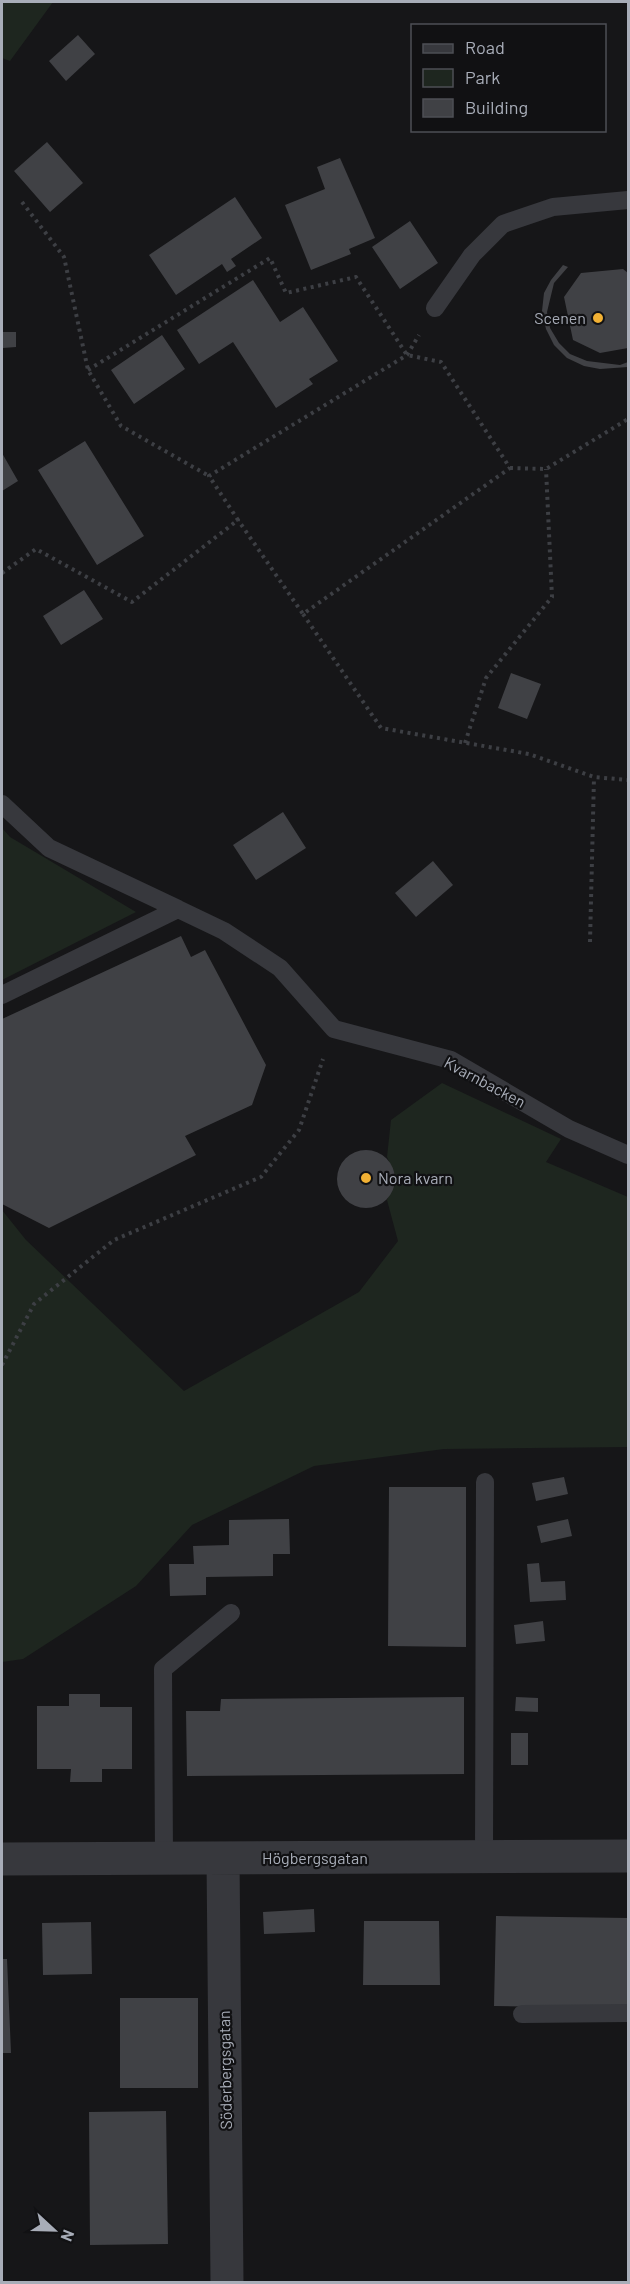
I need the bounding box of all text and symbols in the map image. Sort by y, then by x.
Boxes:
legend [411,24,606,132]
text: Road [465,36,505,58]
text: Park [465,66,500,88]
text: Building [465,96,528,118]
place label: Scenen [534,308,586,327]
marker: Scenen [591,311,605,325]
street label: Kvarnbacken [441,1052,529,1111]
place label: Nora kvarn [378,1168,453,1187]
marker: Nora kvarn [359,1171,373,1185]
street label: Högbergsgatan [262,1848,368,1867]
street label: Söderbergsgatan [214,2010,235,2130]
north arrow [24,2200,84,2260]
text: N [58,2227,79,2244]

